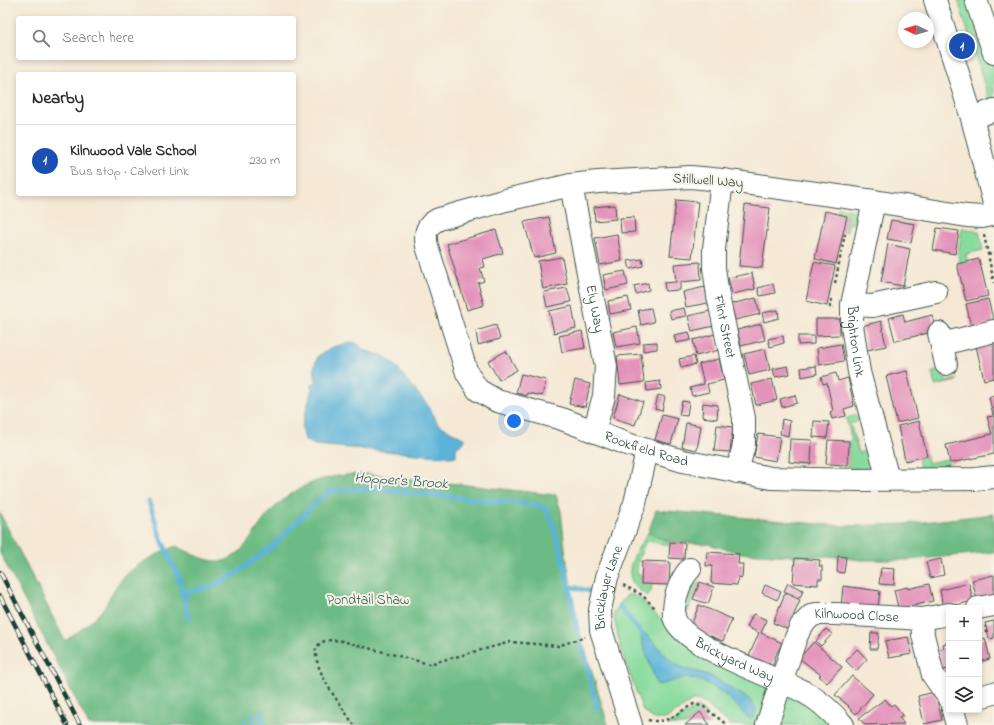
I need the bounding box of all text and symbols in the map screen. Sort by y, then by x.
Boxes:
north arrow [898,12,934,48]
search box [16,16,296,60]
icon: search [30,27,52,49]
text: Search here [62,27,134,49]
pin: 1 [949,31,975,61]
text: Nearby [32,86,84,111]
text: Kilnwood Vale School [70,140,197,162]
text: 1 [43,151,47,170]
text: 230 m [249,151,280,170]
text: Bus stop · Calvert Link [70,162,189,181]
street label: Stillwell Way [672,168,744,195]
street label: Ely Way [580,283,610,335]
street label: Flint Street [707,292,742,361]
street label: Brighton Link [841,305,871,381]
your location [504,411,524,431]
street label: Rookfield Road [601,426,690,472]
water label: Hopper's Brook [354,467,450,495]
street label: Bricklayer Lane [589,542,629,631]
park label: Pondtail Shaw [327,590,409,611]
street label: Kilnwood Close [815,603,900,628]
map controls [946,605,982,713]
button: + [946,605,982,641]
street label: Brickyard Way [690,631,778,689]
button: − [946,641,982,677]
button: layers [946,677,982,713]

